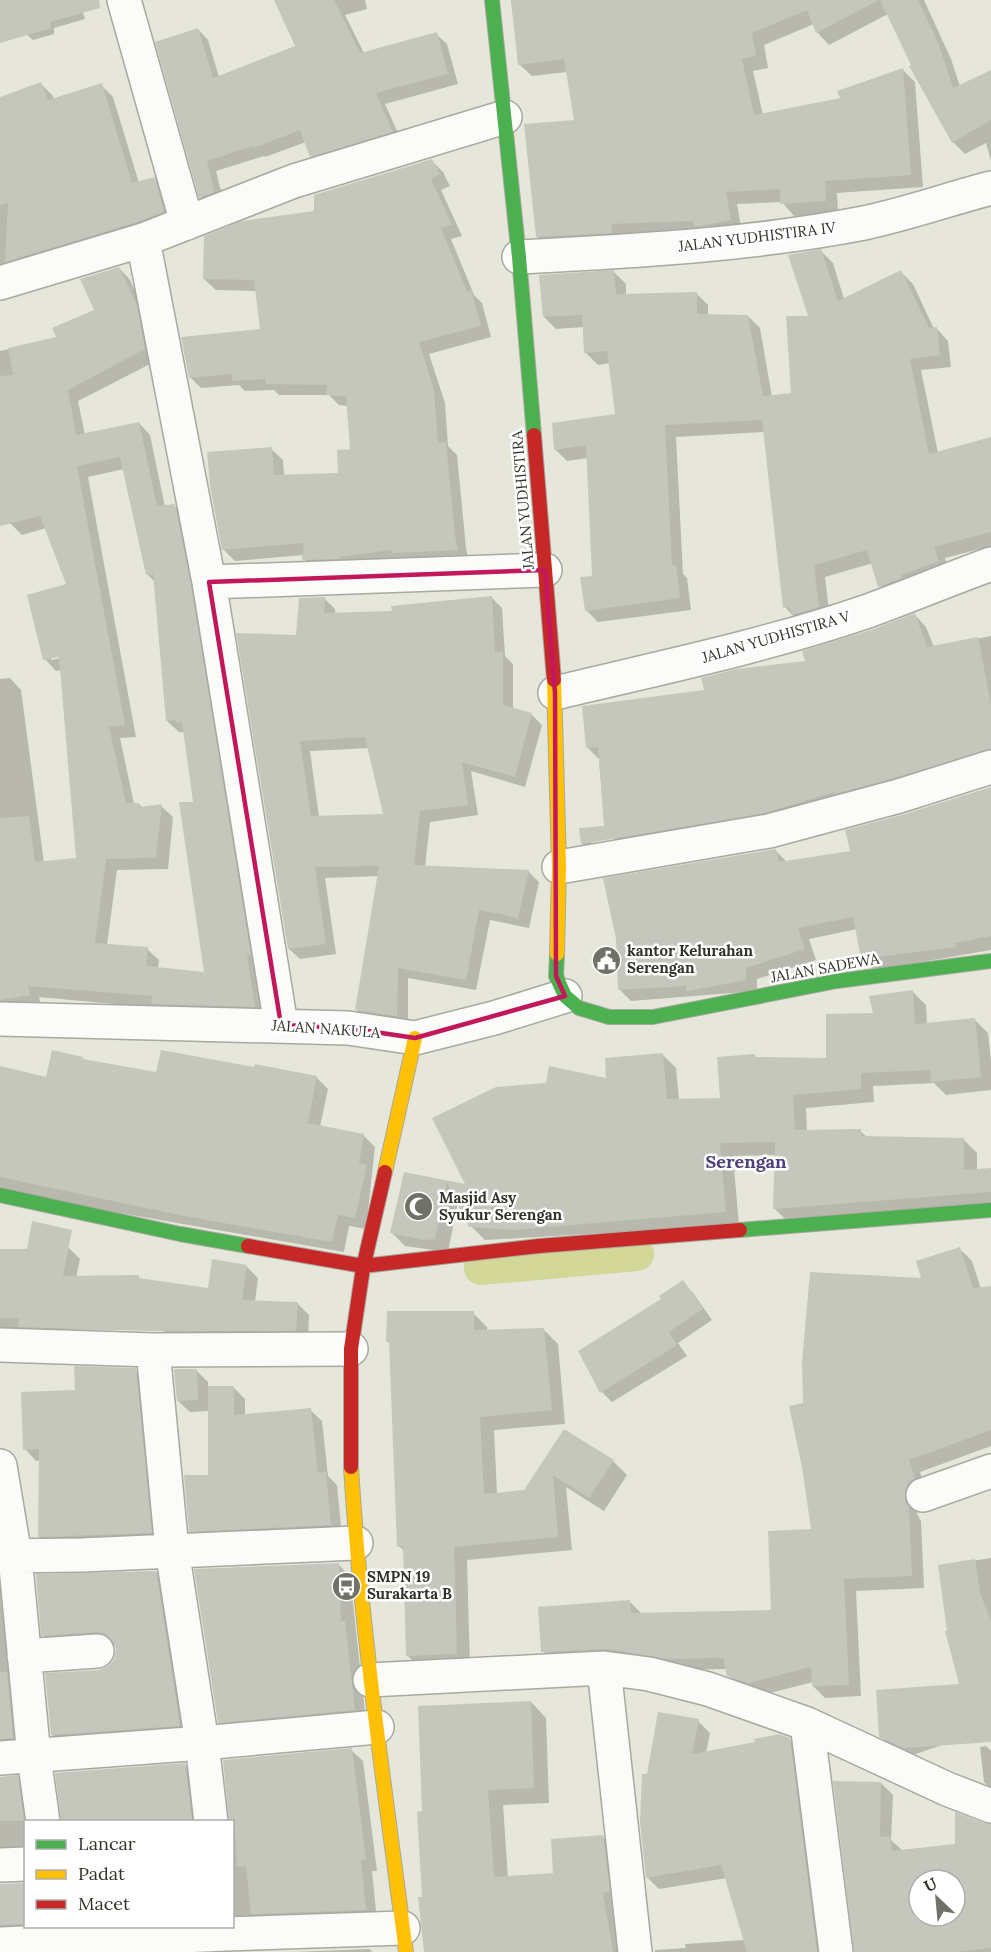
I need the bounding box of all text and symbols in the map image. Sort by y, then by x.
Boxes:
street label: JALAN YUDHISTIRA IV [676,217,838,256]
street label: JALAN YUDHISTIRA [507,429,538,571]
street label: JALAN YUDHISTIRA V [699,606,853,667]
place label: kantor Kelurahan Serengan [627,941,753,977]
public building icon: kantor Kelurahan Serengan [590,944,622,976]
street label: JALAN SADEWA [768,948,881,987]
street label: JALAN NAKULA [270,1015,382,1042]
district label: Serengan [706,1150,787,1173]
place label: Masjid Asy Syukur Serengan [439,1188,563,1224]
mosque icon: Masjid Asy Syukur Serengan [402,1191,434,1223]
place label: SMPN 19 Surakarta B [367,1567,452,1603]
bus stop icon: SMPN 19 Surakarta B [330,1570,362,1602]
legend [24,1820,234,1928]
text: Lancar [78,1832,136,1855]
text: Padat [78,1862,125,1885]
north arrow [907,1868,967,1928]
text: U [921,1873,940,1896]
text: Macet [78,1892,130,1915]

